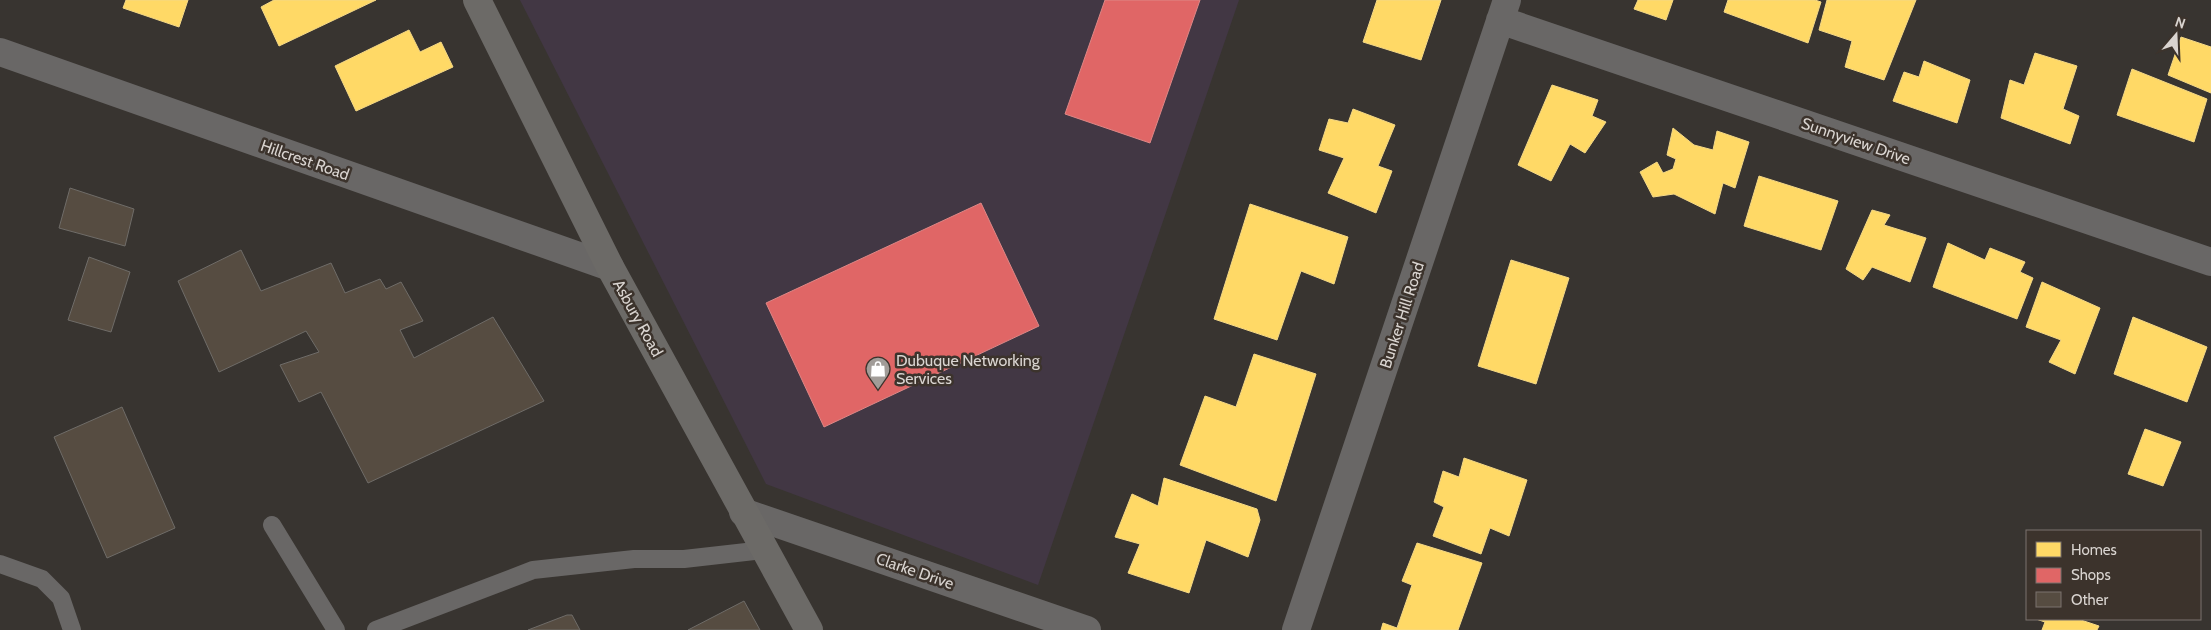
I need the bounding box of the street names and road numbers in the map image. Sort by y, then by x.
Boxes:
street label: Sunnyview Drive [1799,113,1913,169]
street label: Hillcrest Road [258,136,352,184]
street label: Bunker Hill Road [1376,259,1428,371]
street label: Asbury Road [609,276,667,360]
street label: Clarke Drive [874,549,956,593]

